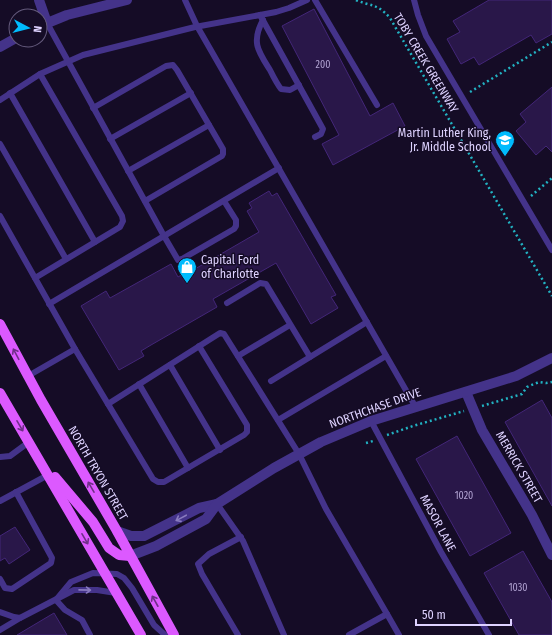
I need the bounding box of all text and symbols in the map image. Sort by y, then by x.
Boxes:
north arrow [8,8,48,48]
street label: TOBY CREEK GREENWAY [391,11,461,115]
text: N [31,25,44,33]
house number: 200 [316,59,330,71]
place label: Martin Luther King, Jr. Middle School [398,126,491,154]
school or university icon: Martin Luther King, Jr. Middle School [494,129,516,157]
place label: Capital Ford of Charlotte [201,253,259,281]
shop icon: Capital Ford of Charlotte [176,256,198,284]
one-way arrow [12,348,19,360]
street label: NORTHCHASE DRIVE [327,385,423,431]
one-way arrow [16,420,24,432]
street label: NORTH TRYON STREET [65,423,131,523]
street label: MERRICK STREET [493,429,545,506]
one-way arrow [87,482,95,494]
house number: 1020 [455,490,473,502]
street label: MASOR LANE [417,492,459,554]
one-way arrow [175,514,187,522]
one-way arrow [81,533,89,545]
house number: 1030 [509,582,527,594]
one-way arrow [78,586,91,594]
one-way arrow [150,595,158,607]
scale bar [416,601,511,627]
text: 50 m [422,608,446,622]

